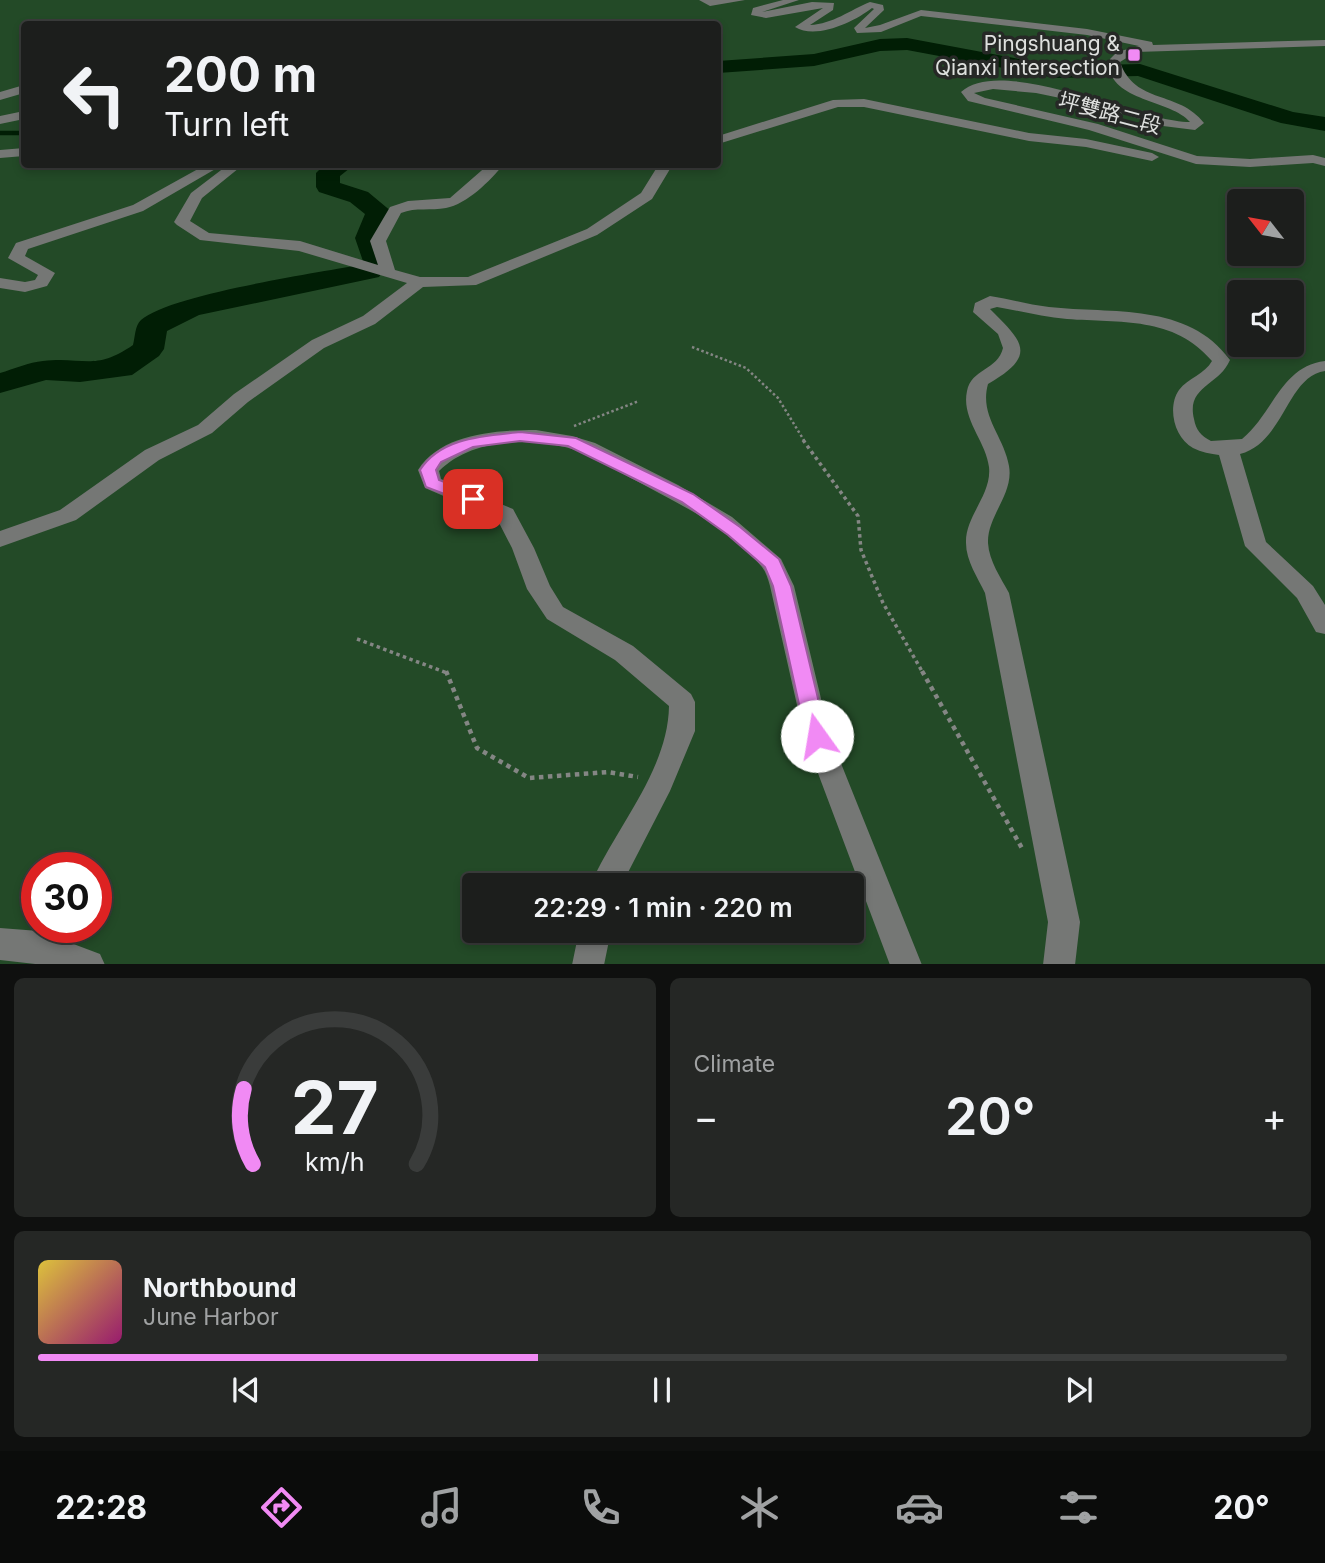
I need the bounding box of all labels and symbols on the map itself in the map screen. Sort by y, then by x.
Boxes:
place label: Pingshuang & Qianxi Intersection [935,31,1120,80]
marker: Pingshuang & Qianxi Intersection [1126,47,1142,63]
street label: 坪雙路二段 [1056,87,1164,139]
north arrow [1227,189,1304,266]
pin [443,469,503,529]
position arrow [780,699,854,773]
speed limit sign: 30 [21,852,112,943]

